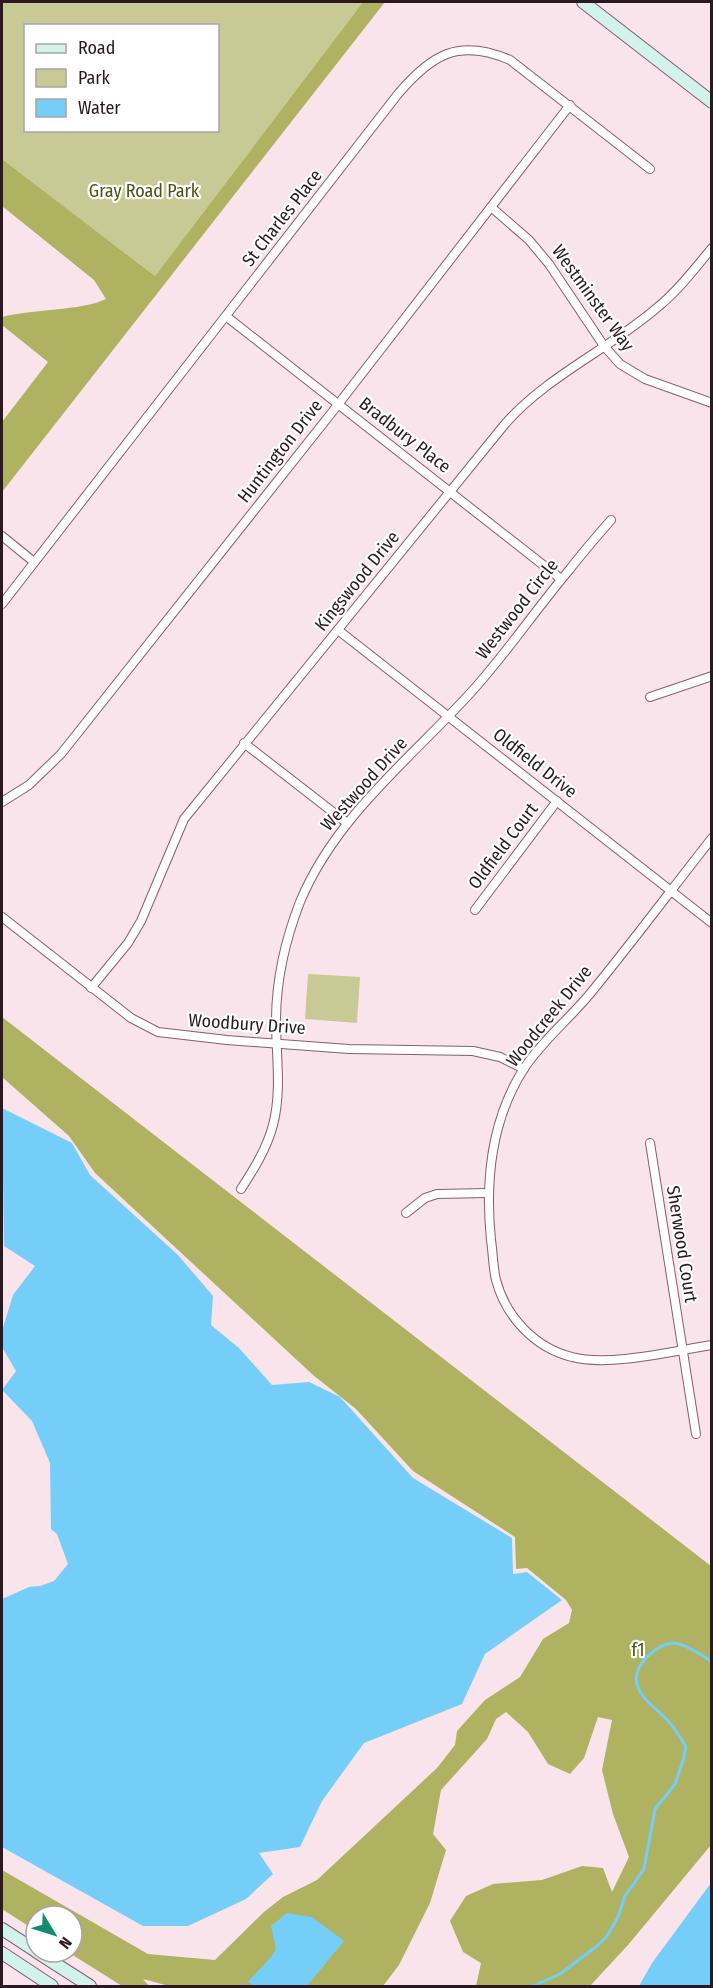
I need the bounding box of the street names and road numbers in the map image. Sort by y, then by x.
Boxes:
street label: St Charles Place [237,165,327,271]
street label: Westminster Way [547,241,639,355]
street label: Bradbury Place [355,392,455,478]
street label: Huntington Drive [233,395,327,507]
street label: Kingswood Drive [310,527,404,635]
street label: Westwood Circle [471,554,563,663]
street label: Oldfield Drive [489,723,581,803]
street label: Westwood Drive [316,733,412,835]
street label: Oldfield Court [463,798,543,893]
street label: Woodcreek Drive [501,961,597,1071]
street label: Woodbury Drive [188,1009,306,1039]
street label: Sherwood Court [662,1184,702,1304]

